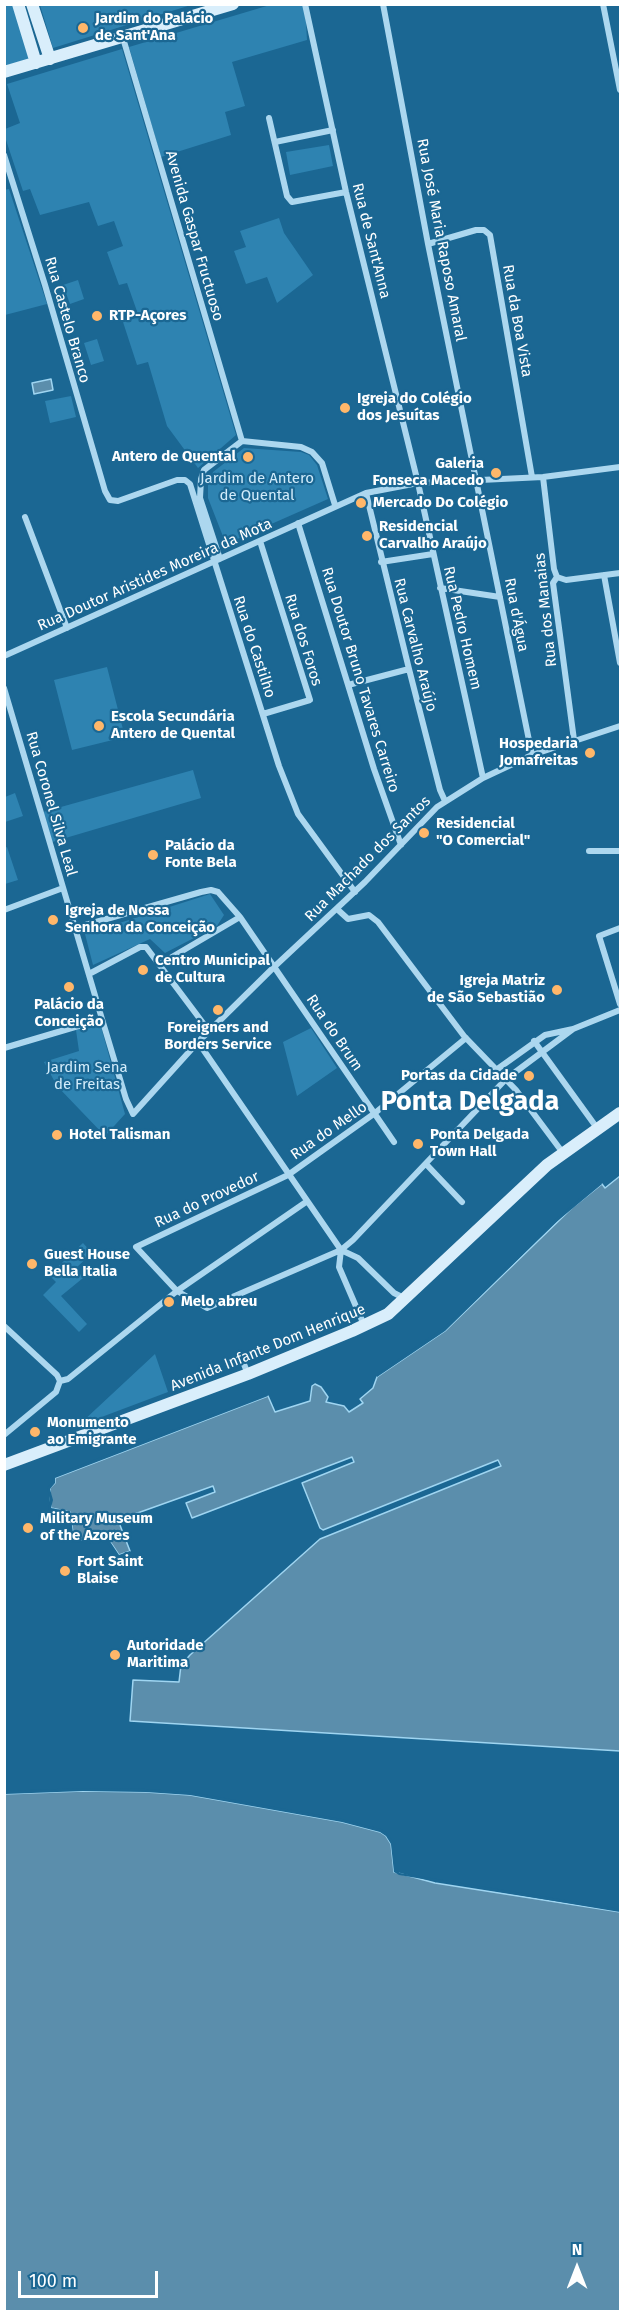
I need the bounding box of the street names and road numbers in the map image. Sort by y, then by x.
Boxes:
street label: Rua José Maria Raposo Amaral [412,137,470,343]
street label: Avenida Gaspar Fructuoso [161,149,227,323]
street label: Rua de Sant'Anna [348,181,394,301]
street label: Rua Castelo Branco [40,255,94,385]
street label: Rua da Boa Vista [498,263,536,379]
street label: Rua Doutor Aristides Moreira da Mota [35,515,275,635]
street label: Rua dos Manaias [531,552,561,668]
street label: Rua Pedro Homem [439,564,485,692]
street label: Rua Doutor Bruno Tavares Carreiro [317,565,403,795]
street label: Rua Carvalho Araújo [390,576,440,714]
street label: Rua d'Água [500,577,532,653]
street label: Rua dos Foros [280,592,326,688]
street label: Rua do Castilho [229,594,279,700]
street label: Rua Coronel Silva Leal [22,730,80,878]
street label: Rua Machado dos Santos [301,792,435,926]
street label: Rua do Brum [302,991,366,1075]
street label: Rua do Mello [287,1098,371,1164]
street label: Rua do Provedor [152,1168,262,1232]
street label: Avenida Infante Dom Henrique [168,1301,368,1395]

